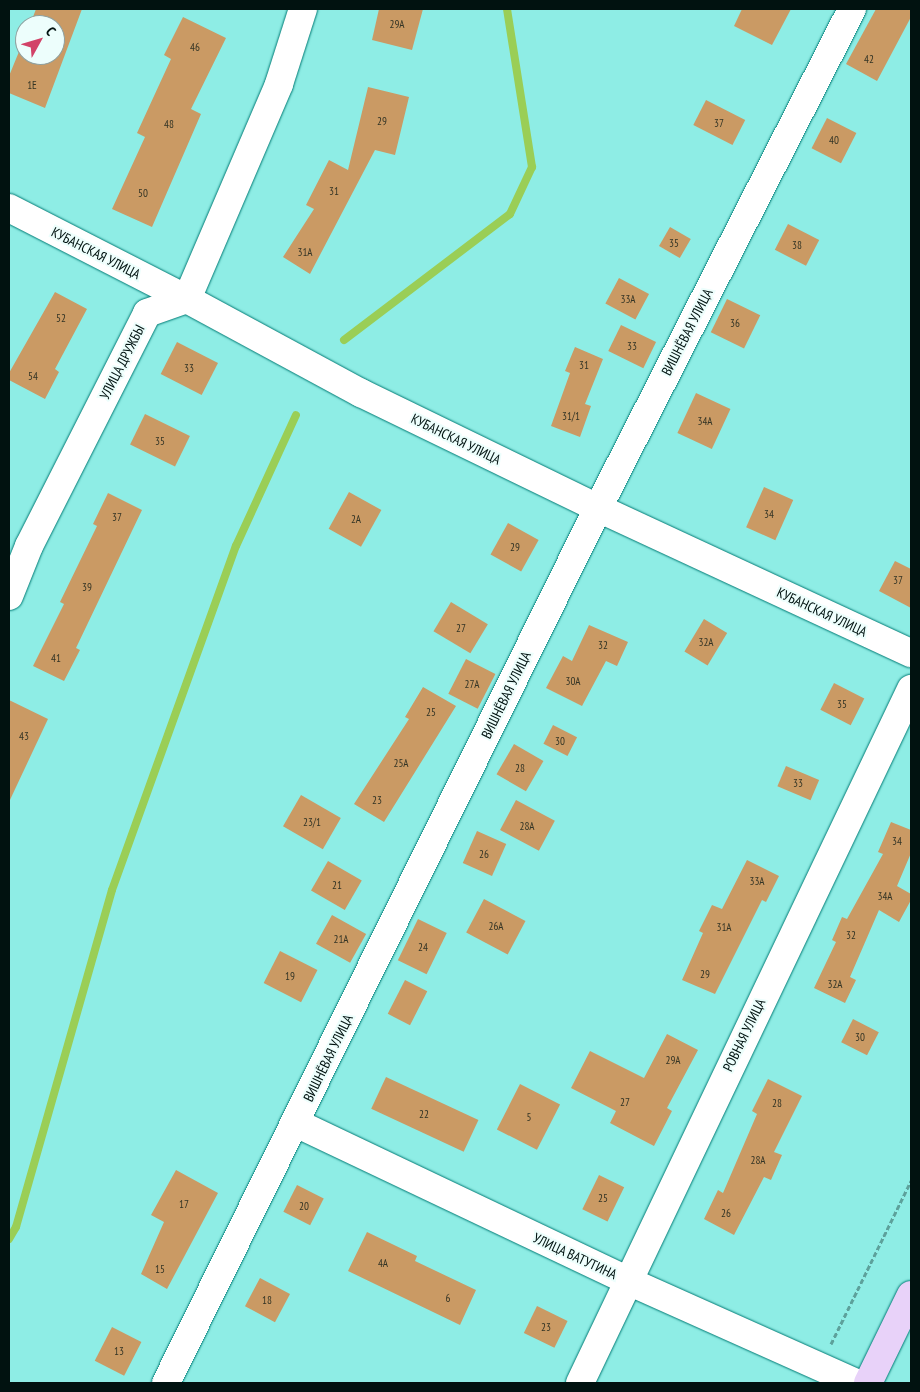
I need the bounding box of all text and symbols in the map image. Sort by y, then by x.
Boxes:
north arrow [15,15,65,65]
house number: 29А [389,17,405,31]
text: С [42,23,60,39]
house number: 46 [190,40,200,54]
house number: 42 [864,52,874,66]
house number: 1Е [27,78,37,92]
house number: 29 [377,114,387,128]
house number: 37 [714,116,724,130]
house number: 48 [164,117,174,131]
house number: 40 [829,133,839,147]
house number: 31 [329,184,339,198]
house number: 50 [138,186,148,200]
street label: КУБАНСКАЯ УЛИЦА [49,223,143,283]
house number: 35 [669,236,679,250]
house number: 38 [792,238,802,252]
house number: 31А [297,245,313,259]
street label: ВИШНЁВАЯ УЛИЦА [658,286,716,378]
house number: 33А [620,292,636,306]
house number: 52 [56,311,66,325]
house number: 36 [730,316,740,330]
street label: УЛИЦА ДРУЖБЫ [96,322,148,402]
house number: 33 [627,339,637,353]
house number: 31 [579,358,589,372]
house number: 33 [184,361,194,375]
house number: 54 [28,369,38,383]
house number: 31/1 [562,409,580,423]
street label: КУБАНСКАЯ УЛИЦА [408,410,504,468]
house number: 34А [697,414,713,428]
house number: 35 [155,434,165,448]
house number: 34 [764,507,774,521]
house number: 37 [112,510,122,524]
house number: 2А [351,512,361,526]
house number: 29 [510,540,520,554]
house number: 37 [893,573,903,587]
house number: 39 [82,580,92,594]
street label: КУБАНСКАЯ УЛИЦА [774,584,870,640]
house number: 27 [456,621,466,635]
house number: 32А [698,635,714,649]
house number: 32 [598,638,608,652]
street label: ВИШНЁВАЯ УЛИЦА [478,648,534,742]
house number: 41 [51,651,61,665]
house number: 30А [565,674,581,688]
house number: 27А [464,677,480,691]
house number: 35 [837,697,847,711]
house number: 25 [426,705,436,719]
house number: 43 [19,729,29,743]
house number: 30 [555,734,565,748]
house number: 25А [393,756,409,770]
house number: 28 [515,761,525,775]
house number: 33 [793,776,803,790]
house number: 23 [372,793,382,807]
house number: 23/1 [303,815,321,829]
house number: 28А [519,819,535,833]
house number: 34 [892,834,902,848]
house number: 26 [479,847,489,861]
house number: 33А [749,874,765,888]
house number: 21 [332,878,342,892]
house number: 34А [877,889,893,903]
house number: 26А [488,919,504,933]
house number: 31А [716,920,732,934]
house number: 32 [846,928,856,942]
house number: 21А [333,932,349,946]
house number: 24 [418,940,428,954]
house number: 29 [700,967,710,981]
house number: 19 [285,969,295,983]
house number: 32А [827,977,843,991]
street label: РОВНАЯ УЛИЦА [719,996,769,1074]
street label: ВИШНЁВАЯ УЛИЦА [300,1011,356,1105]
house number: 30 [855,1030,865,1044]
house number: 29А [665,1053,681,1067]
house number: 27 [620,1095,630,1109]
house number: 28 [772,1096,782,1110]
house number: 22 [419,1107,429,1121]
house number: 5 [527,1110,531,1124]
house number: 28А [750,1153,766,1167]
house number: 25 [598,1191,608,1205]
house number: 17 [179,1197,189,1211]
house number: 20 [299,1199,309,1213]
house number: 26 [721,1206,731,1220]
street label: УЛИЦА ВАТУТИНА [530,1229,620,1283]
house number: 4А [378,1256,388,1270]
house number: 15 [155,1262,165,1276]
house number: 6 [446,1291,450,1305]
house number: 18 [262,1293,272,1307]
house number: 23 [541,1320,551,1334]
house number: 13 [114,1344,124,1358]

